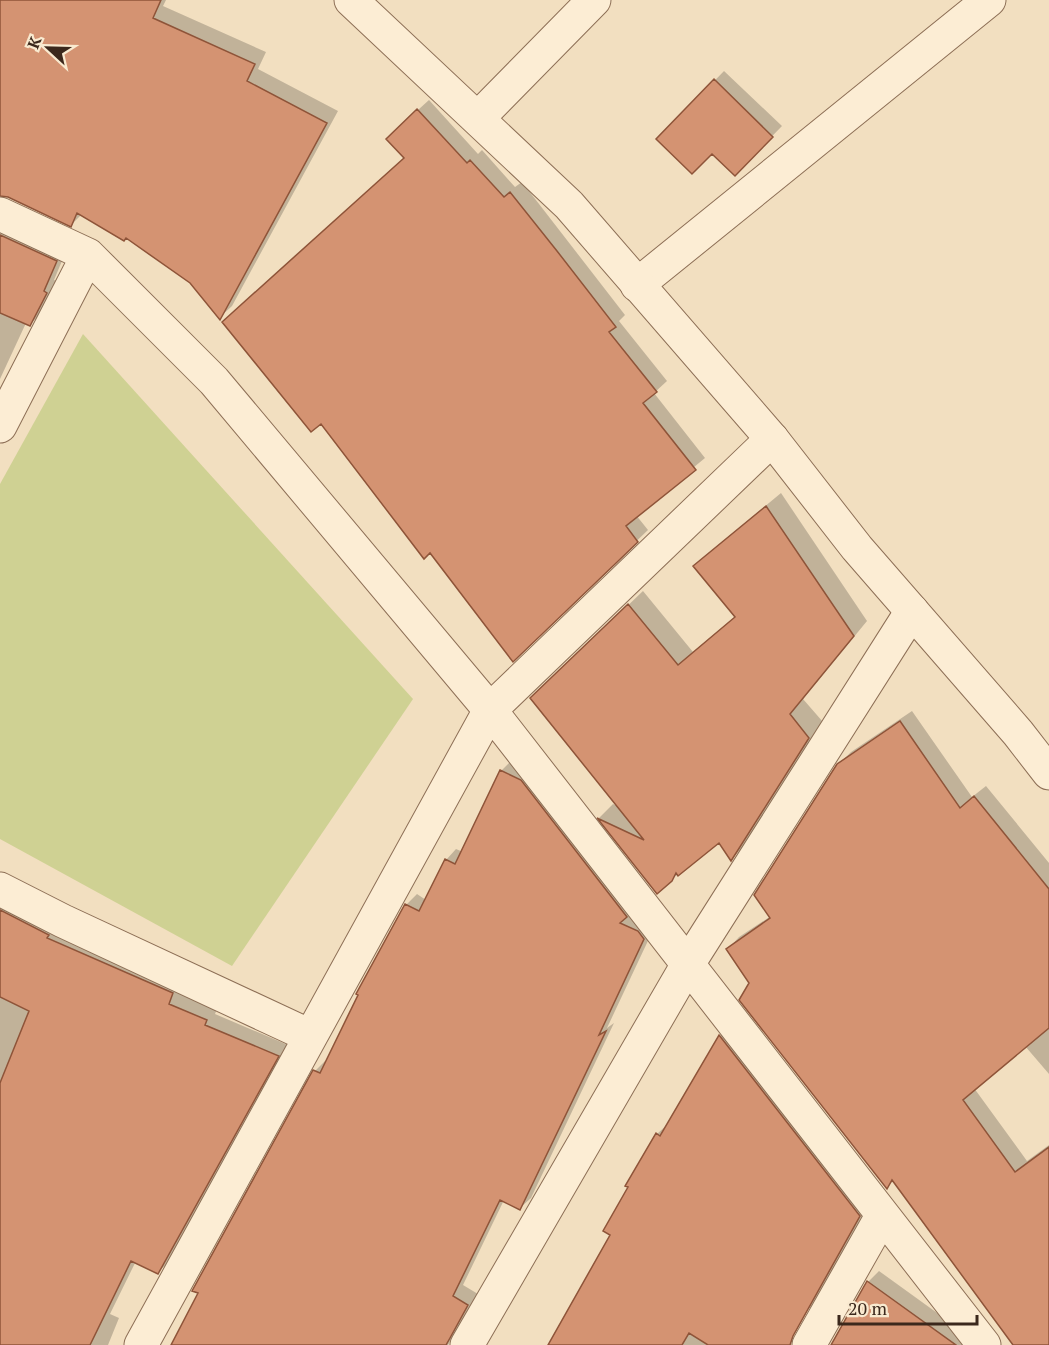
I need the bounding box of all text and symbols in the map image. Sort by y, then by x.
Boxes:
north arrow [18,18,78,78]
text: K [22,32,47,52]
scale bar [839,1288,977,1326]
text: 20 m [848,1296,888,1320]

